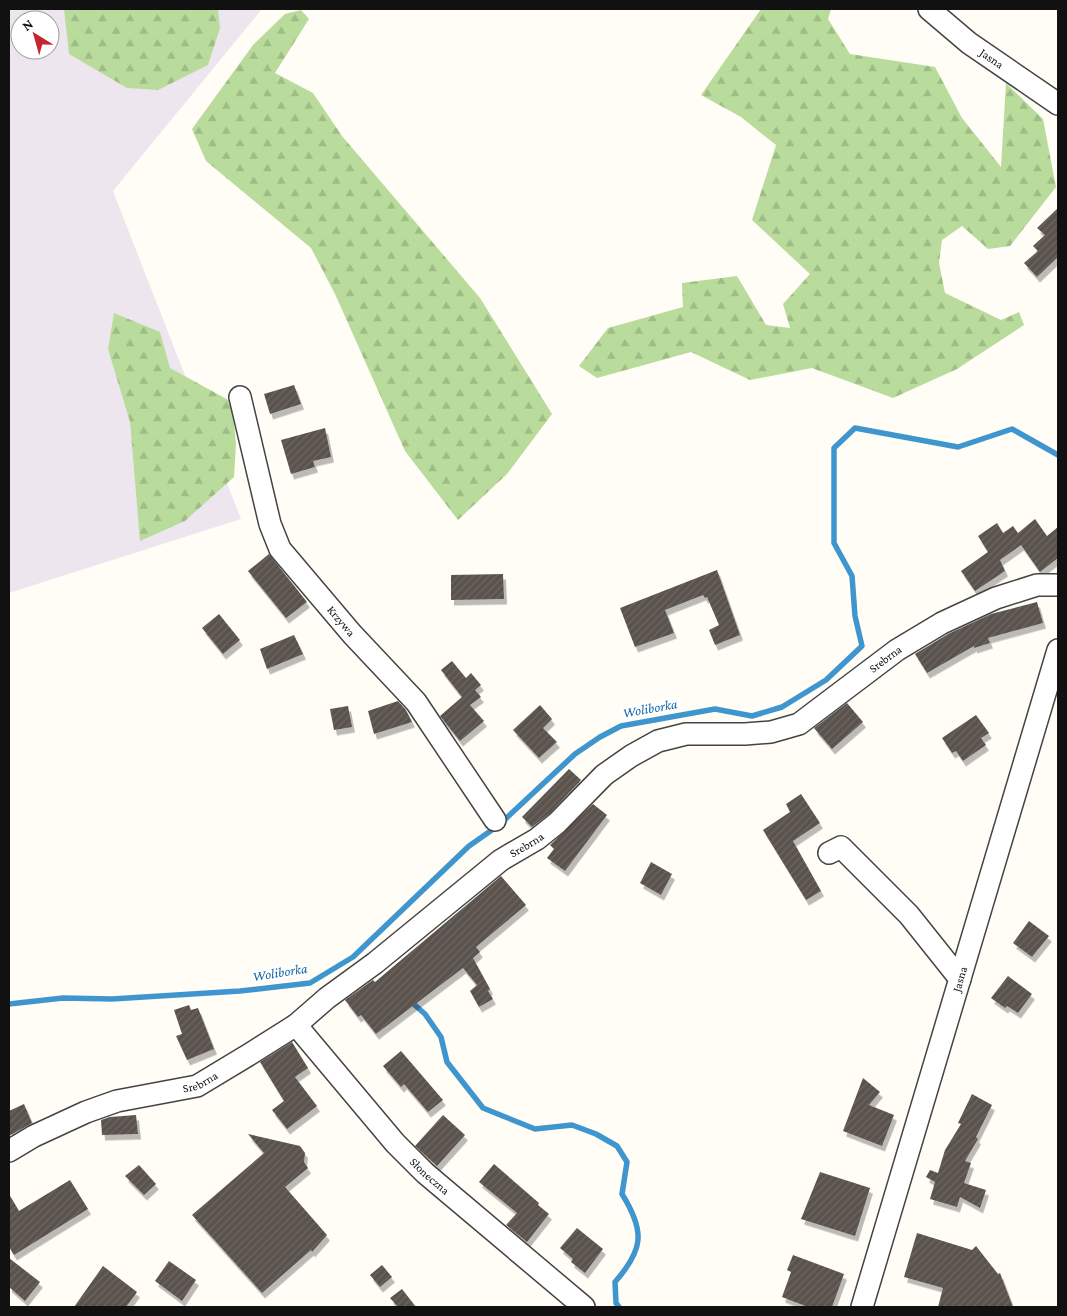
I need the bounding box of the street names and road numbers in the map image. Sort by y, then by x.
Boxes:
street label: Jasna [976,45,1007,72]
street label: Krzywa [324,603,358,640]
street label: Srebrna [866,642,905,676]
street label: Srebrna [507,829,547,860]
street label: Jasna [949,964,970,995]
street label: Srebrna [182,1068,221,1096]
street label: Słoneczna [407,1155,453,1198]

